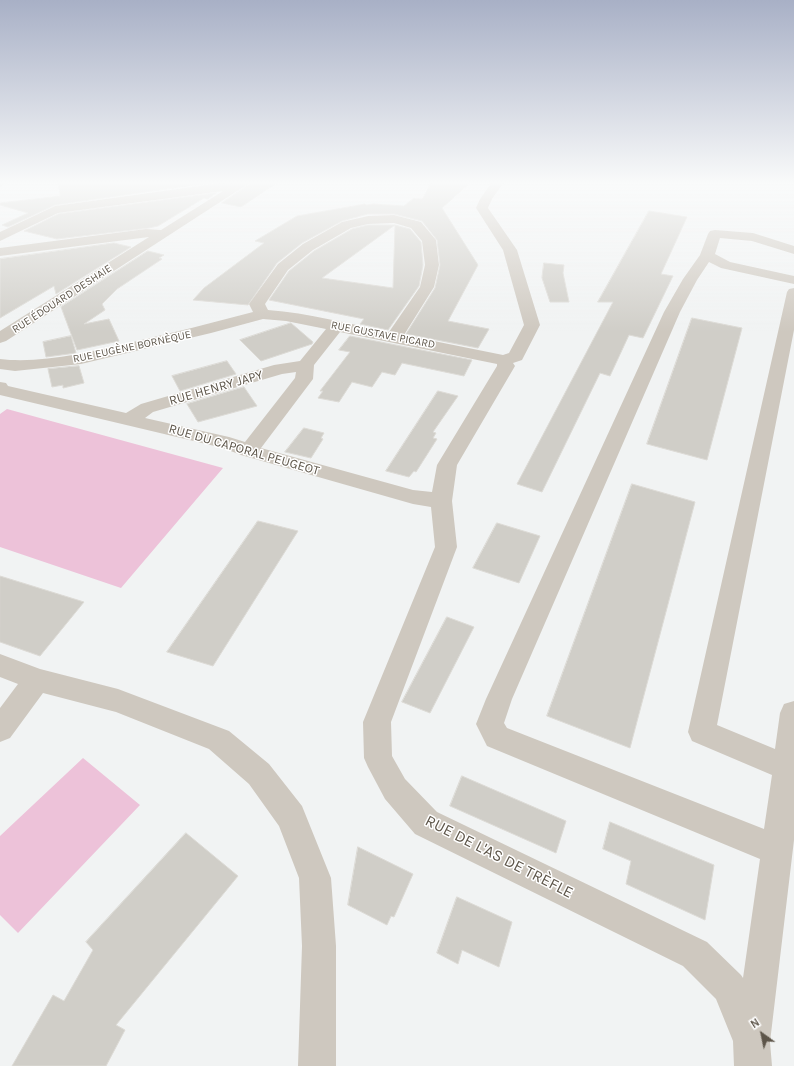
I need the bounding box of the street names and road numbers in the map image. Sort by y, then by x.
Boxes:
street label: RUE ÉDOUARD DESHAIE [10,262,114,336]
street label: RUE GUSTAVE PICARD [330,318,436,352]
street label: RUE EUGÈNE BORNÈQUE [72,328,192,366]
street label: RUE HENRY JAPY [167,367,265,409]
street label: RUE DU CAPORAL PEUGEOT [167,421,321,479]
street label: RUE DE L'AS DE TRÈFLE [422,811,576,903]

